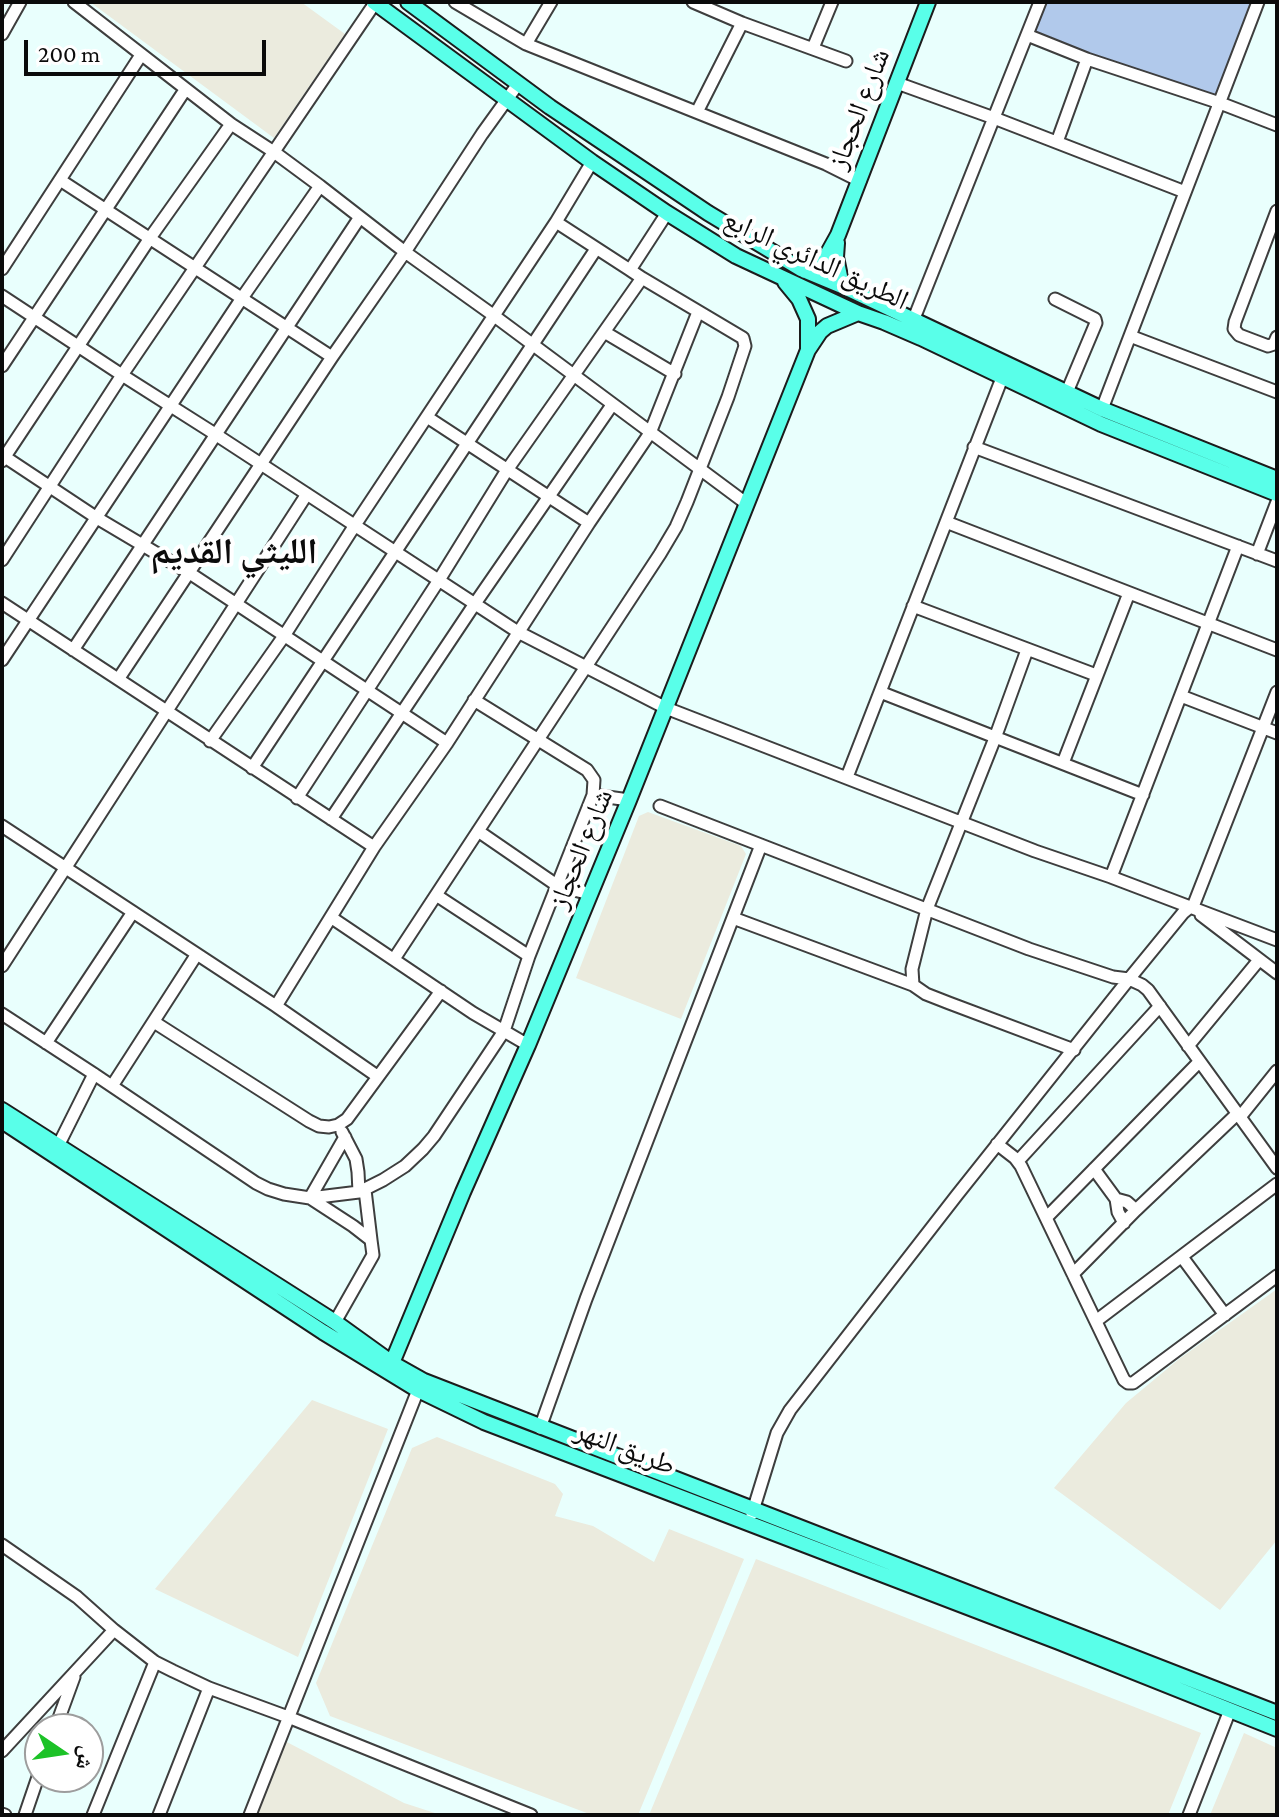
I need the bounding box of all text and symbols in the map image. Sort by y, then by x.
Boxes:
scale bar [28,24,270,74]
text: 200 m [38,40,100,67]
street label: شارع الحجاز [821,44,897,174]
street label: الطريق الدائري الرابع [718,202,914,318]
district label: الليثي القديم [150,530,318,574]
street label: شارع الحجاز [542,784,620,914]
street label: طريق النهر [570,1413,680,1483]
north arrow [24,1713,104,1793]
text: ش [71,1744,101,1772]

